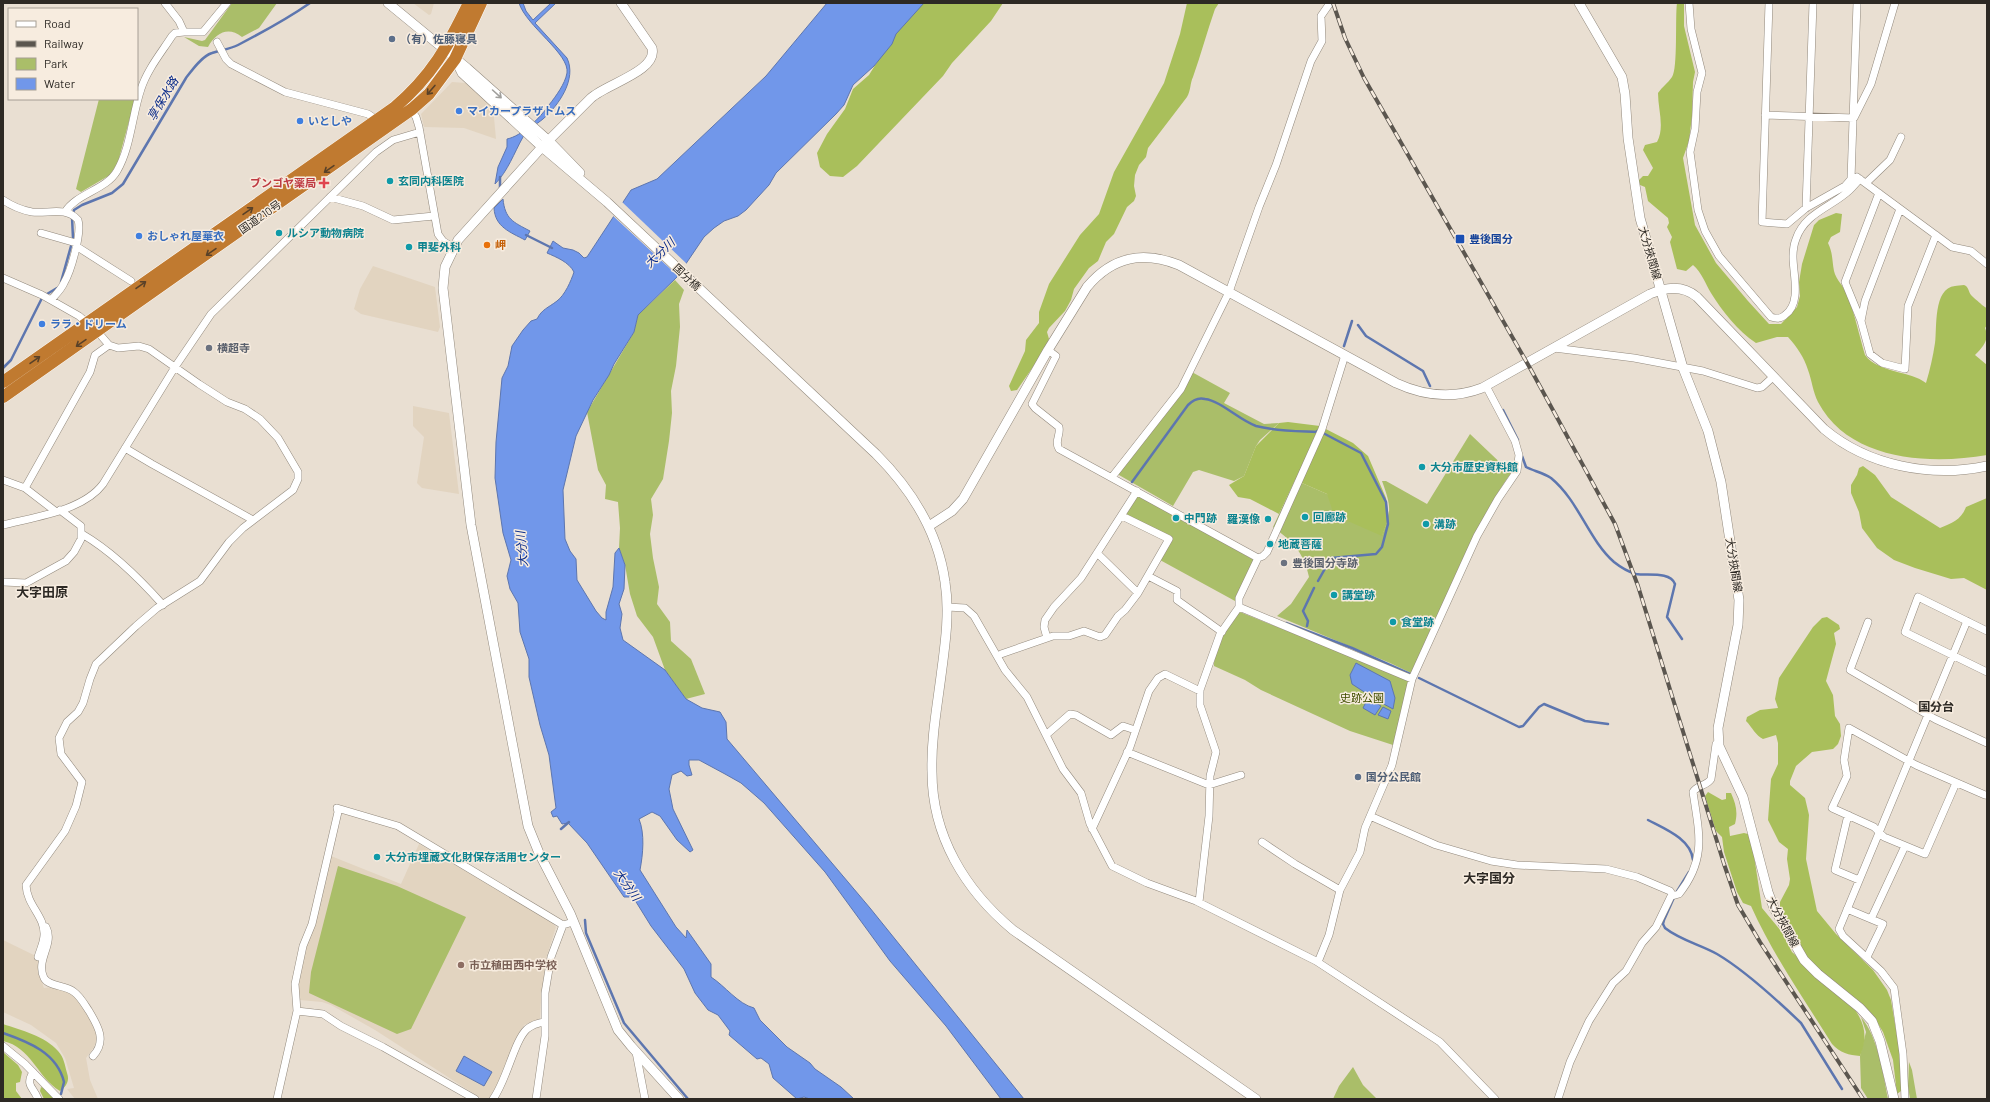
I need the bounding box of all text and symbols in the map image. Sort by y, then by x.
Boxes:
legend [8,8,138,100]
text: Road [44,16,71,30]
place label: （有）佐藤寝具 [400,32,477,45]
marker: （有）佐藤寝具 [387,34,397,44]
text: Railway [44,36,84,50]
text: Park [44,56,68,70]
water label: 享保水路 [144,73,181,123]
text: Water [44,76,76,90]
one-way arrow [427,85,436,96]
one-way arrow [491,89,502,98]
place label: マイカープラザトムス [467,104,576,117]
marker: マイカープラザトムス [454,106,464,116]
place label: いとしや [308,114,352,127]
marker: いとしや [295,116,305,126]
one-way arrow [323,165,334,174]
place label: 玄同内科医院 [398,174,464,187]
place label: ブンゴヤ薬局 [250,176,316,189]
marker: 玄同内科医院 [385,176,395,186]
marker: ブンゴヤ薬局 [319,178,329,188]
street label: 国道210号 [236,197,283,236]
one-way arrow [242,207,253,215]
street label: 大分挾間線 [1637,225,1664,281]
place label: ルシア動物病院 [287,226,364,239]
marker: ルシア動物病院 [274,228,284,238]
place label: おしゃれ屋華衣 [147,229,224,242]
marker: おしゃれ屋華衣 [134,231,144,241]
place label: 豊後国分 [1469,232,1513,245]
water label: 大分川 [641,233,679,270]
marker: 豊後国分 [1454,233,1466,245]
place label: 岬 [495,238,506,251]
place label: 甲斐外科 [417,240,461,253]
marker: 岬 [482,240,492,250]
marker: 甲斐外科 [404,242,414,252]
one-way arrow [205,248,216,256]
street label: 国分橋 [671,261,704,293]
one-way arrow [136,281,147,289]
place label: ララ・ドリーム [50,317,127,330]
marker: ララ・ドリーム [37,319,47,329]
one-way arrow [76,339,87,347]
place label: 横超寺 [217,341,250,354]
marker: 横超寺 [204,343,214,353]
one-way arrow [29,356,40,364]
place label: 大分市歴史資料館 [1430,460,1518,473]
marker: 大分市歴史資料館 [1417,462,1427,472]
place label: 回廊跡 [1313,510,1346,523]
place label: 中門跡 [1184,511,1217,524]
place label: 羅漢像 [1227,512,1260,525]
marker: 回廊跡 [1300,512,1310,522]
marker: 中門跡 [1171,513,1181,523]
marker: 羅漢像 [1263,514,1273,524]
place label: 溝跡 [1434,517,1456,530]
marker: 溝跡 [1421,519,1431,529]
water label: 大分川 [512,529,530,568]
place label: 地蔵菩薩 [1278,537,1322,550]
street label: 大分挾間線 [1724,537,1745,593]
marker: 地蔵菩薩 [1265,539,1275,549]
place label: 豊後国分寺跡 [1292,556,1358,569]
marker: 豊後国分寺跡 [1279,558,1289,568]
district label: 大字田原 [16,584,68,600]
place label: 講堂跡 [1342,588,1375,601]
marker: 講堂跡 [1329,590,1339,600]
place label: 食堂跡 [1401,615,1434,628]
marker: 食堂跡 [1388,617,1398,627]
park label: 史跡公園 [1340,691,1384,704]
district label: 国分台 [1918,699,1954,713]
place label: 国分公民館 [1366,770,1421,783]
marker: 国分公民館 [1353,772,1363,782]
place label: 大分市埋蔵文化財保存活用センター [385,850,561,863]
marker: 大分市埋蔵文化財保存活用センター [372,852,382,862]
water label: 大分川 [612,866,645,905]
district label: 大字国分 [1463,870,1515,886]
street label: 大分挾間線 [1765,894,1802,949]
place label: 市立稙田西中学校 [469,958,557,971]
marker: 市立稙田西中学校 [456,960,466,970]

